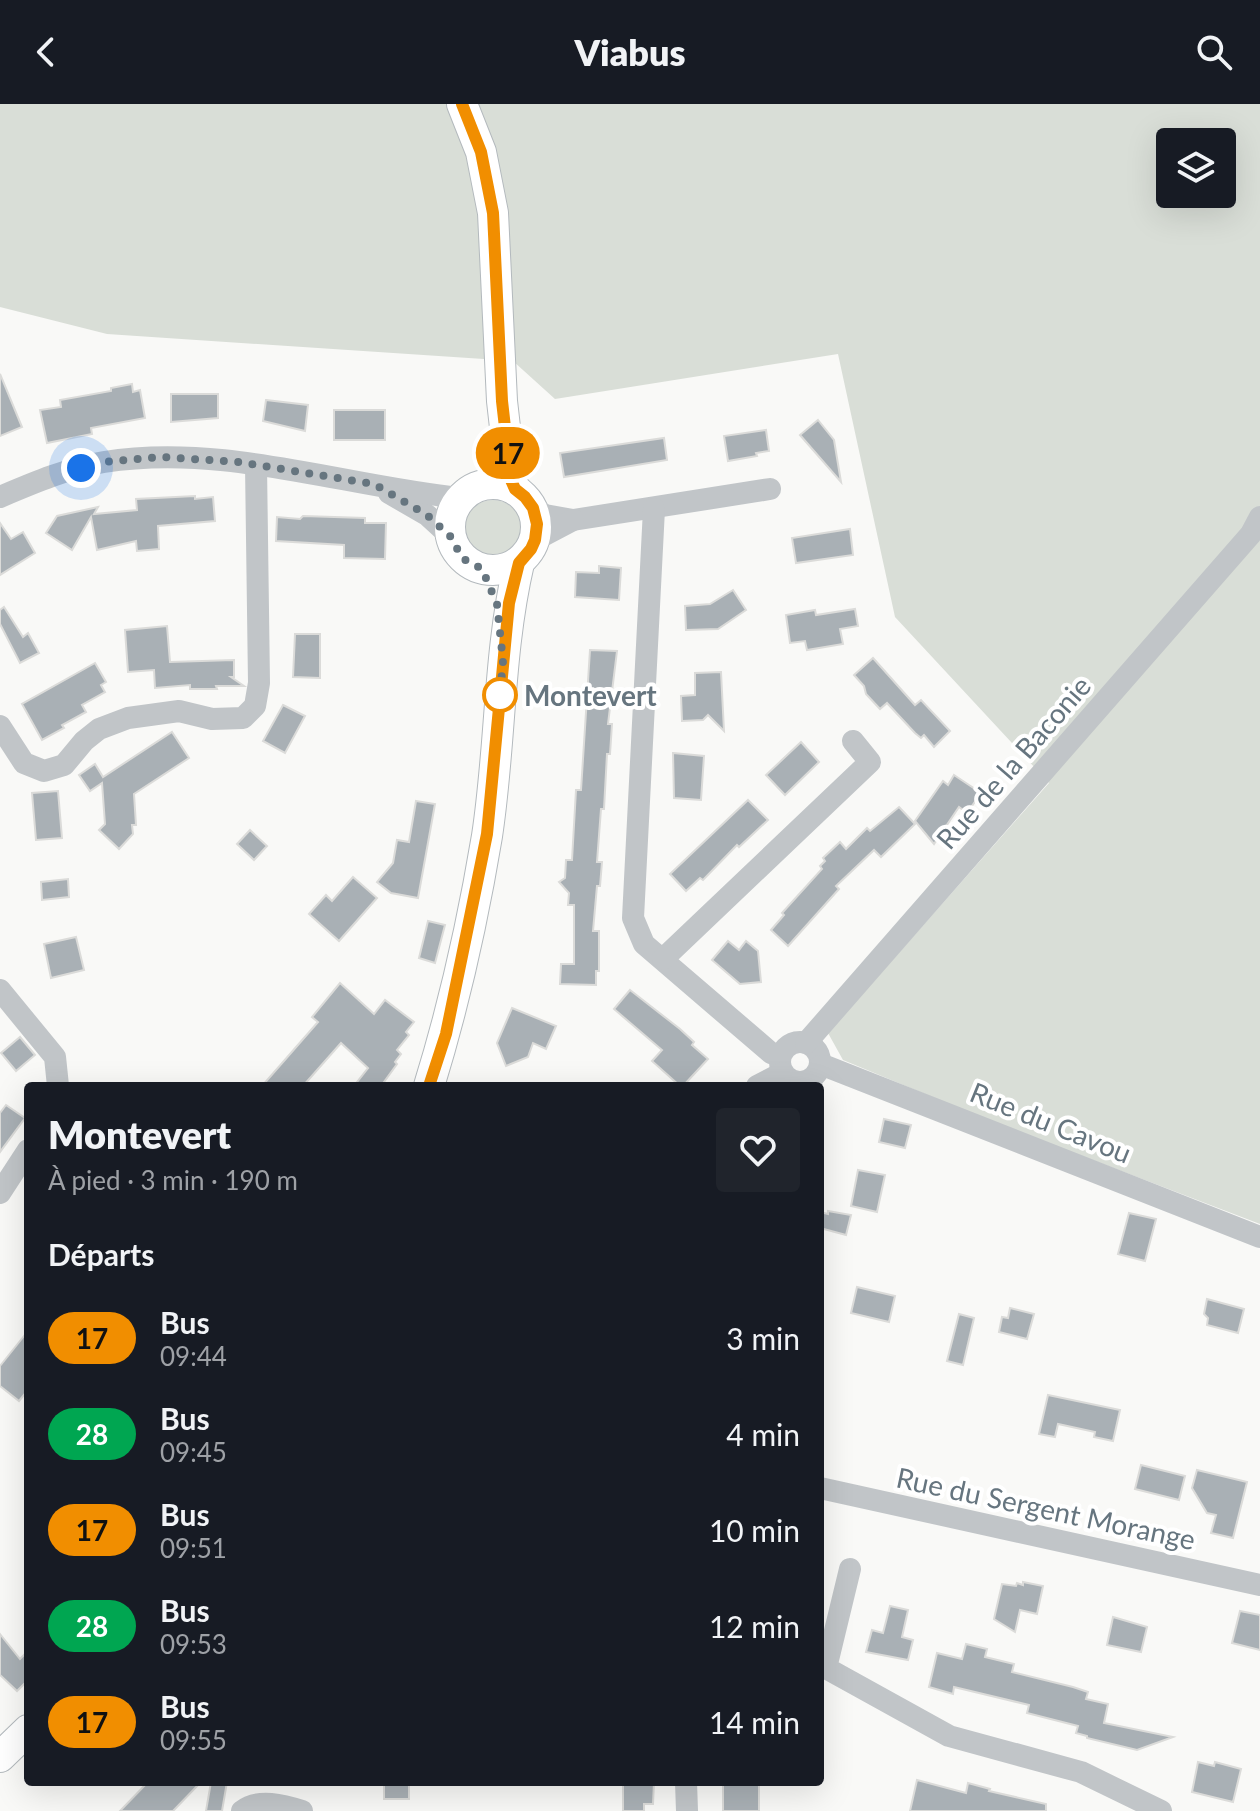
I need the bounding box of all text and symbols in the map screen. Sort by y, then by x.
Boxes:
icon: back [24,30,68,74]
text: Viabus [574,30,686,74]
icon: search [1192,30,1236,74]
map controls [1156,128,1236,208]
button: layers [1156,128,1236,208]
line badge: 17 [472,427,544,479]
text: 17 [492,436,524,470]
your location [61,448,101,488]
street label: Rue de la Baconie [929,669,1097,855]
marker: Montevert [483,678,517,712]
place label: Montevert [524,678,657,712]
street label: Rue du Cavou [965,1074,1137,1170]
button: heart [716,1108,800,1192]
text: Montevert [48,1111,231,1157]
text: À pied · 3 min · 190 m [48,1164,298,1196]
text: Départs [48,1236,154,1272]
text: Bus [160,1304,210,1340]
text: 3 min [726,1320,800,1356]
text: 17 [76,1321,108,1355]
text: 09:44 [160,1340,227,1372]
text: Bus [160,1400,210,1436]
text: 4 min [726,1416,800,1452]
text: 28 [76,1417,108,1451]
text: 09:45 [160,1436,227,1468]
street label: Rue du Sergent Morange [894,1460,1198,1556]
text: Bus [160,1496,210,1532]
text: 10 min [709,1512,800,1548]
text: 17 [76,1513,108,1547]
text: 09:51 [160,1532,227,1564]
text: Bus [160,1592,210,1628]
text: 12 min [709,1608,800,1644]
text: 28 [76,1609,108,1643]
text: 09:53 [160,1628,227,1660]
text: Bus [160,1688,210,1724]
text: 14 min [709,1704,800,1740]
text: 17 [76,1705,108,1739]
text: 09:55 [160,1724,227,1756]

